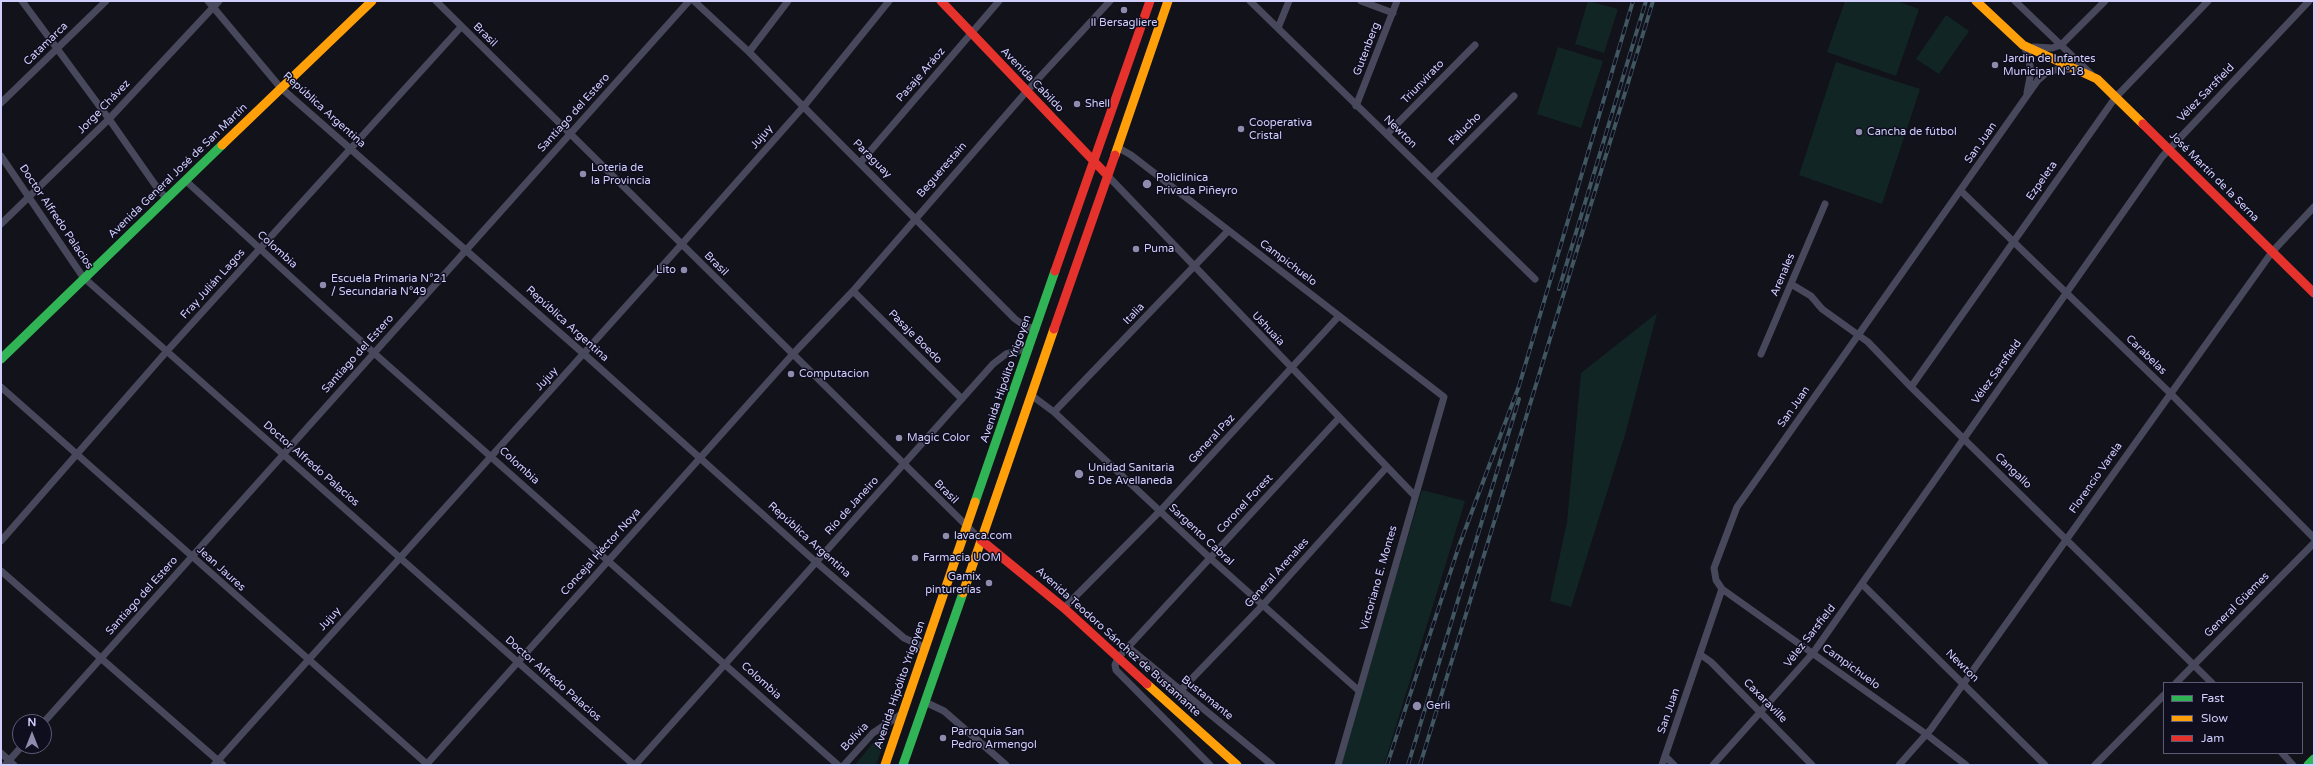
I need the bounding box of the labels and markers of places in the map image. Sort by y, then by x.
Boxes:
marker: Il Bersagliere [1119,5,1129,15]
place label: Il Bersagliere [1090,16,1158,30]
place label: Jardin de Infantes Municipal N°18 [2003,52,2096,78]
marker: Jardin de Infantes Municipal N°18 [1990,60,2000,70]
place label: Shell [1085,97,1110,111]
marker: Shell [1072,99,1082,109]
place label: Cooperativa Cristal [1249,116,1312,142]
marker: Cooperativa Cristal [1236,124,1246,134]
place label: Cancha de fútbol [1867,125,1957,139]
marker: Cancha de fútbol [1854,127,1864,137]
place label: Loteria de la Provincia [591,161,651,187]
marker: Loteria de la Provincia [578,169,588,179]
place label: Policlínica Privada Piñeyro [1156,171,1238,197]
marker: Policlínica Privada Piñeyro [1141,178,1153,190]
place label: Puma [1144,242,1174,256]
marker: Puma [1131,244,1141,254]
place label: Lito [656,263,676,277]
marker: Lito [679,265,689,275]
place label: Escuela Primaria N°21 / Secundaria N°49 [331,272,447,298]
marker: Escuela Primaria N°21 / Secundaria N°49 [318,280,328,290]
place label: Computacion [799,367,869,381]
marker: Computacion [786,369,796,379]
place label: Magic Color [907,431,970,445]
marker: Magic Color [894,433,904,443]
place label: Unidad Sanitaria 5 De Avellaneda [1088,461,1174,487]
marker: Unidad Sanitaria 5 De Avellaneda [1073,468,1085,480]
place label: lavaca.com [954,529,1012,543]
marker: lavaca.com [941,531,951,541]
place label: Farmacia UOM [923,551,1001,565]
marker: Farmacia UOM [910,553,920,563]
place label: Gamix pinturerías [925,570,981,596]
marker: Gamix pinturerías [984,578,994,588]
place label: Gerli [1426,699,1450,713]
marker: Gerli [1411,700,1423,712]
place label: Parroquia San Pedro Armengol [951,725,1037,751]
marker: Parroquia San Pedro Armengol [938,733,948,743]

